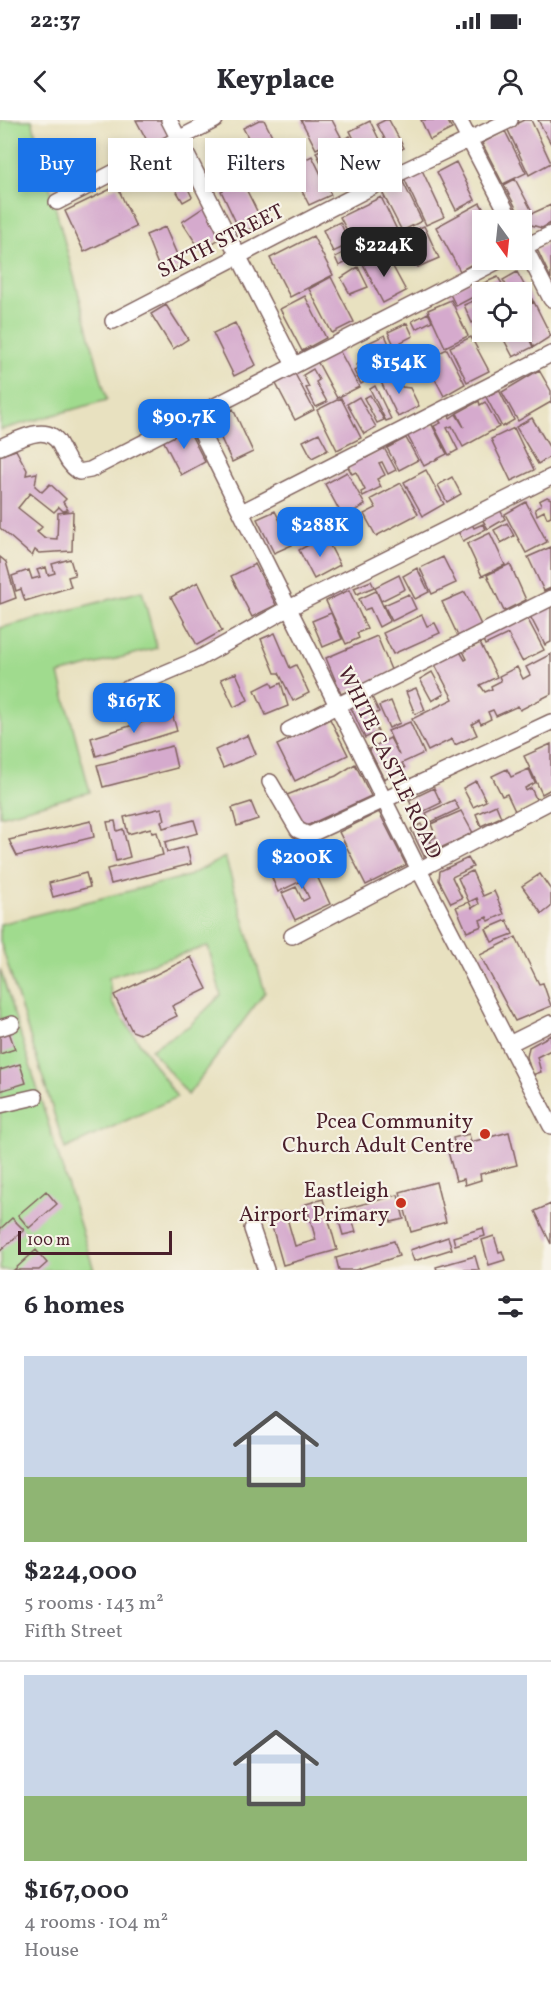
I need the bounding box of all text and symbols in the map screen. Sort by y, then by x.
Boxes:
text: 22:37 [30,6,81,37]
text: Keyplace [216,62,335,100]
icon: back [24,65,57,98]
icon: person [494,65,527,98]
chip: Buy [18,138,96,192]
chip: Rent [108,138,193,192]
chip: Filters [205,138,306,192]
chip: New [318,138,402,192]
street label: SIXTH STREET [153,198,289,286]
north arrow [472,210,532,270]
map controls [472,210,532,342]
pin: $224K [342,227,426,278]
text: $224K [355,232,413,260]
button: locate [472,282,532,342]
pin: $154K [357,344,441,395]
text: $154K [371,349,427,377]
pin: $90.7K [135,399,233,450]
text: $90.7K [152,404,216,432]
pin: $288K [278,507,362,558]
text: $288K [291,512,349,540]
street label: WHITE CASTLE ROAD [330,662,448,864]
pin: $167K [92,683,176,734]
text: $167K [107,688,161,716]
pin: $200K [260,839,344,890]
text: $200K [272,844,332,872]
place label: Pcea Community Church Adult Centre [282,1108,474,1161]
marker: Pcea Community Church Adult Centre [478,1127,492,1141]
place label: Eastleigh Airport Primary [239,1177,390,1230]
marker: Eastleigh Airport Primary [394,1196,408,1210]
scale bar [18,1228,172,1256]
text: 100 m [27,1230,70,1252]
text: 6 homes [24,1288,125,1324]
icon: filters [494,1290,527,1323]
icon: home [222,1395,330,1503]
text: $224,000 [24,1554,137,1590]
text: 5 rooms · 143 m² [24,1590,164,1618]
text: Fifth Street [24,1618,123,1646]
icon: home [222,1714,330,1822]
text: $167,000 [24,1873,129,1909]
text: 4 rooms · 104 m² [24,1909,168,1937]
text: House [24,1937,79,1965]

